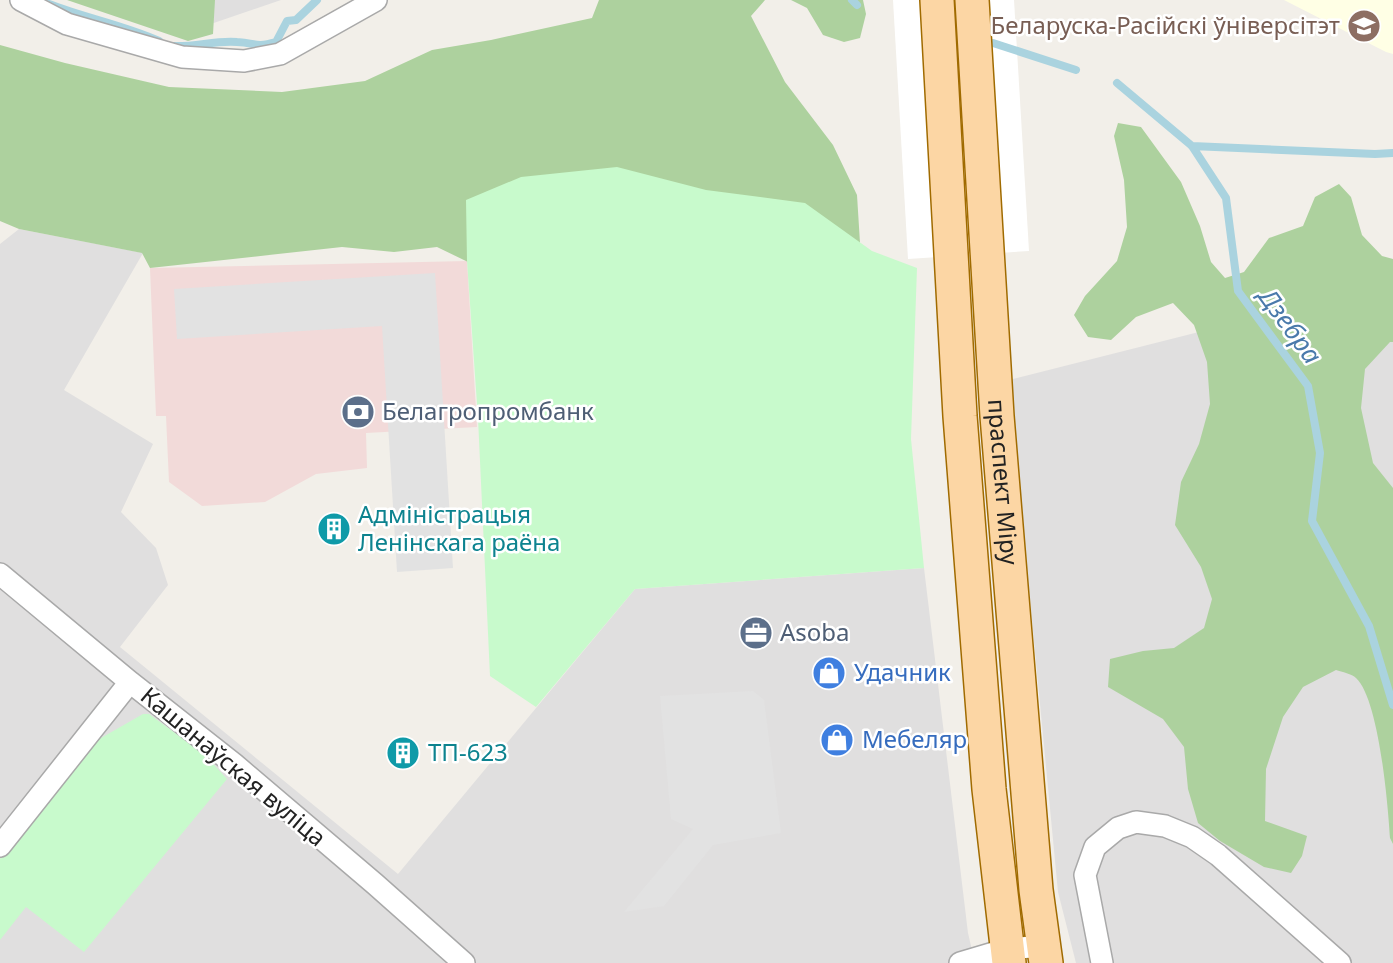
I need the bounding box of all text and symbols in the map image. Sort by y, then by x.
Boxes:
school or university icon: Беларуска-Расійскі ўніверсітэт [1345,7,1383,45]
place label: Беларуска-Расійскі ўніверсітэт [990,8,1340,41]
water label: Дзебра [1249,278,1331,371]
bank icon: Белагропромбанк [339,393,377,431]
place label: Белагропромбанк [382,394,594,427]
street label: праспект Міру [981,398,1027,567]
place label: Адміністрацыя Ленінскага раёна [358,497,560,558]
building icon: Адміністрацыя Ленінскага раёна [315,510,353,548]
office icon: Asoba [737,614,775,652]
place label: Asoba [780,615,850,648]
shop icon: Удачник [810,654,848,692]
place label: Удачник [854,655,951,688]
street label: Кашанаўская вуліца [134,679,334,853]
shop icon: Мебеляр [818,721,856,759]
place label: Мебеляр [862,722,967,755]
building icon: ТП-623 [384,734,422,772]
place label: ТП-623 [428,735,508,768]

